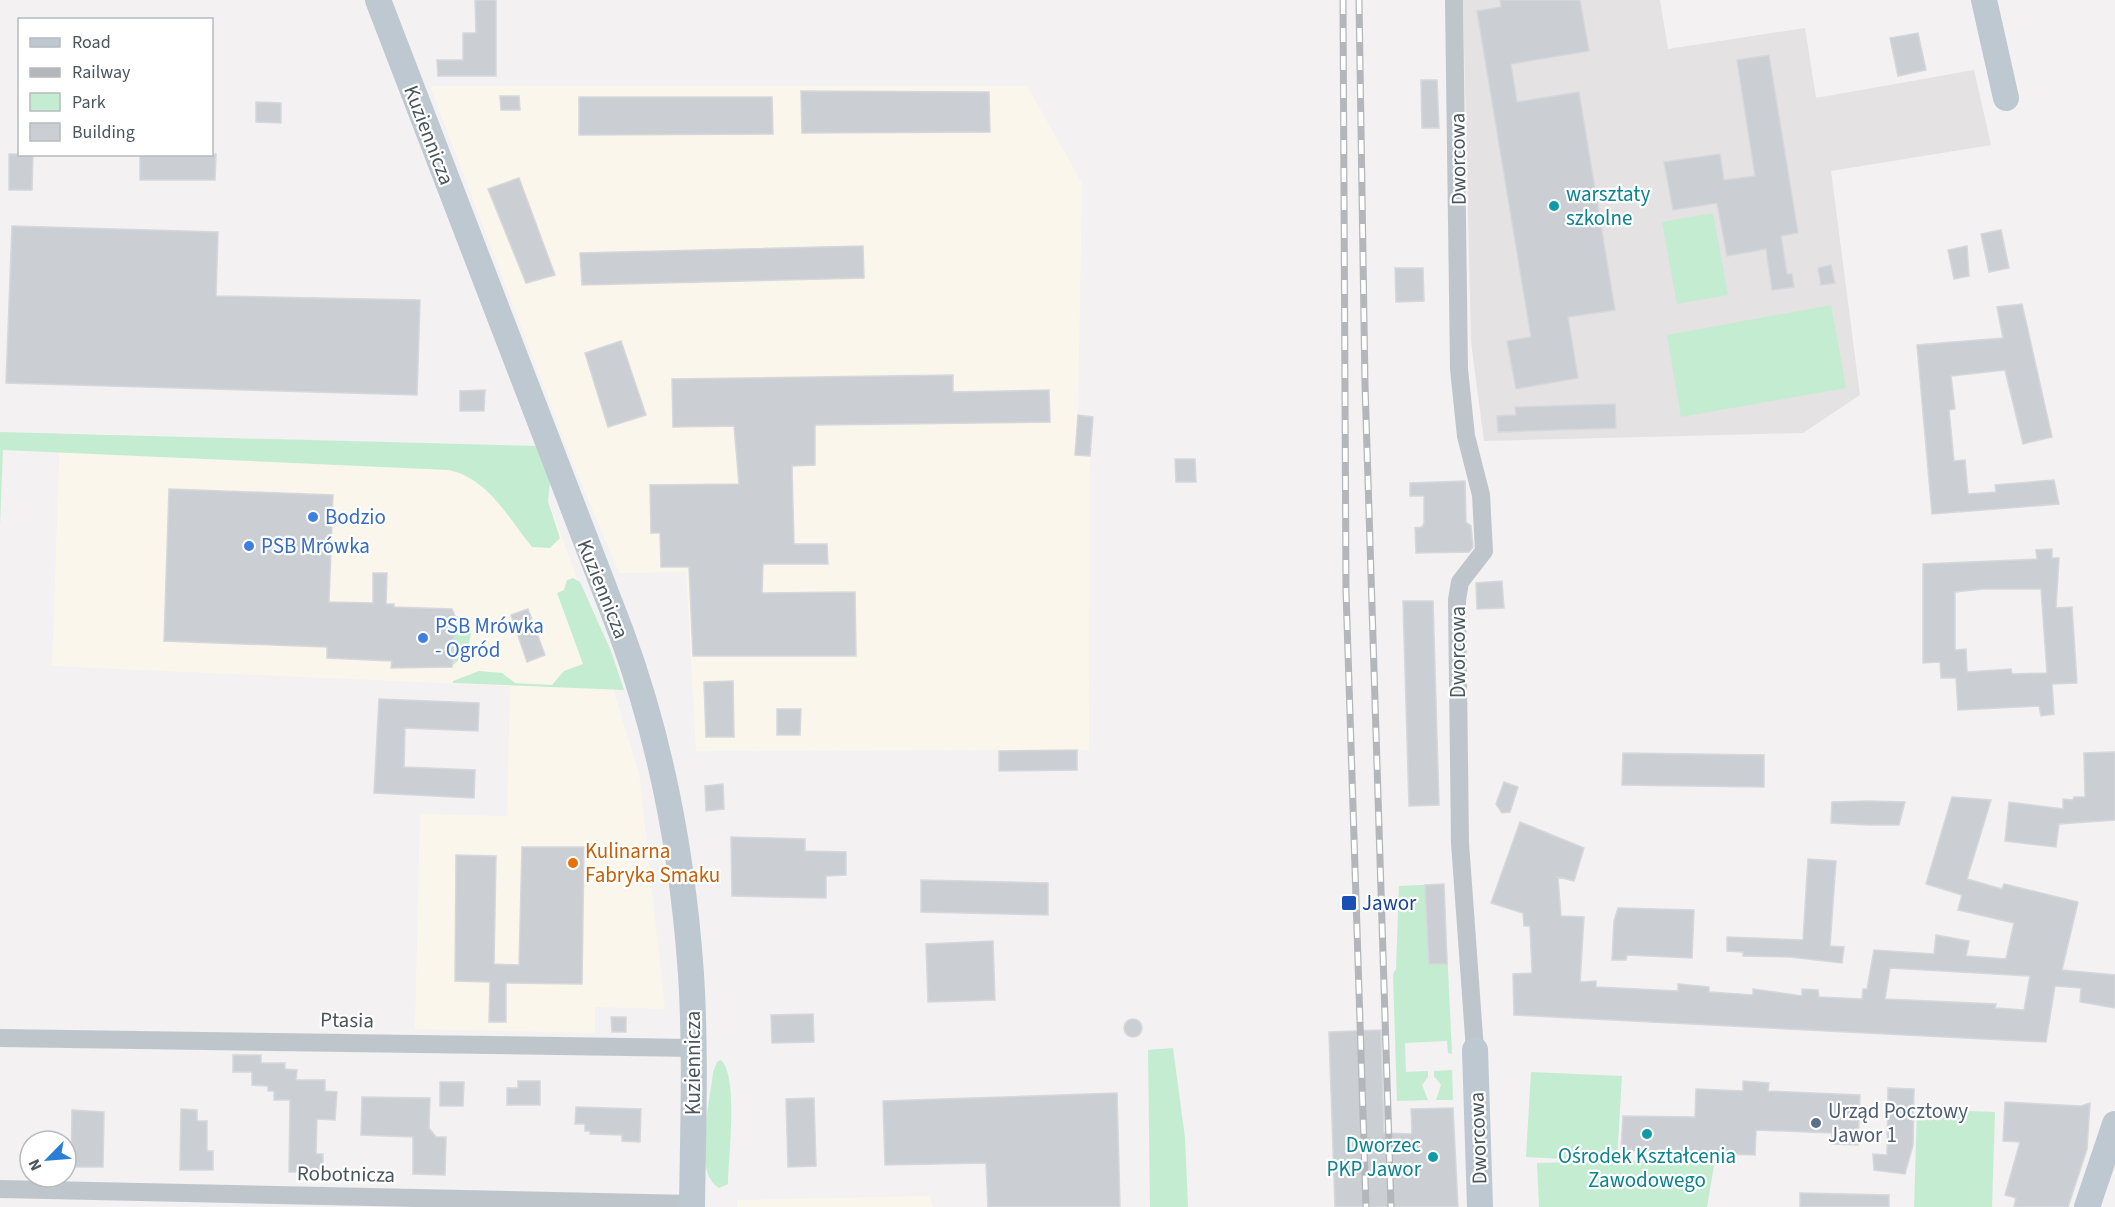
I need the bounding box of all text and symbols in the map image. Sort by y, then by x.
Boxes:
legend [18,18,213,156]
text: Road [72,30,111,55]
text: Railway [72,60,131,85]
street label: Kuziennicza [396,81,462,189]
text: Park [72,90,106,115]
street label: Dworcowa [1442,113,1474,205]
text: Building [72,120,135,145]
place label: warsztaty szkolne [1566,179,1650,233]
marker: warsztaty szkolne [1547,199,1561,213]
place label: Bodzio [325,502,386,532]
marker: Bodzio [306,510,320,524]
place label: PSB Mrówka [261,531,370,561]
street label: Kuziennicza [570,535,636,643]
marker: PSB Mrówka [242,539,256,553]
street label: Dworcowa [1443,606,1473,698]
place label: PSB Mrówka - Ogród [435,611,544,665]
marker: PSB Mrówka - Ogród [416,631,430,645]
place label: Kulinarna Fabryka Smaku [585,836,720,890]
marker: Kulinarna Fabryka Smaku [566,856,580,870]
place label: Jawor [1362,888,1417,918]
marker: Jawor [1340,894,1358,912]
street label: Ptasia [320,1005,374,1035]
street label: Kuziennicza [678,1011,708,1115]
street label: Dworcowa [1461,1091,1495,1185]
place label: Urząd Pocztowy Jawor 1 [1828,1096,1968,1150]
marker: Urząd Pocztowy Jawor 1 [1809,1116,1823,1130]
marker: Ośrodek Kształcenia Zawodowego [1640,1127,1654,1141]
north arrow [18,1129,78,1189]
place label: Dworzec PKP Jawor [1327,1130,1422,1184]
place label: Ośrodek Kształcenia Zawodowego [1558,1141,1736,1195]
marker: Dworzec PKP Jawor [1426,1150,1440,1164]
text: N [23,1155,48,1174]
street label: Robotnicza [297,1158,395,1190]

